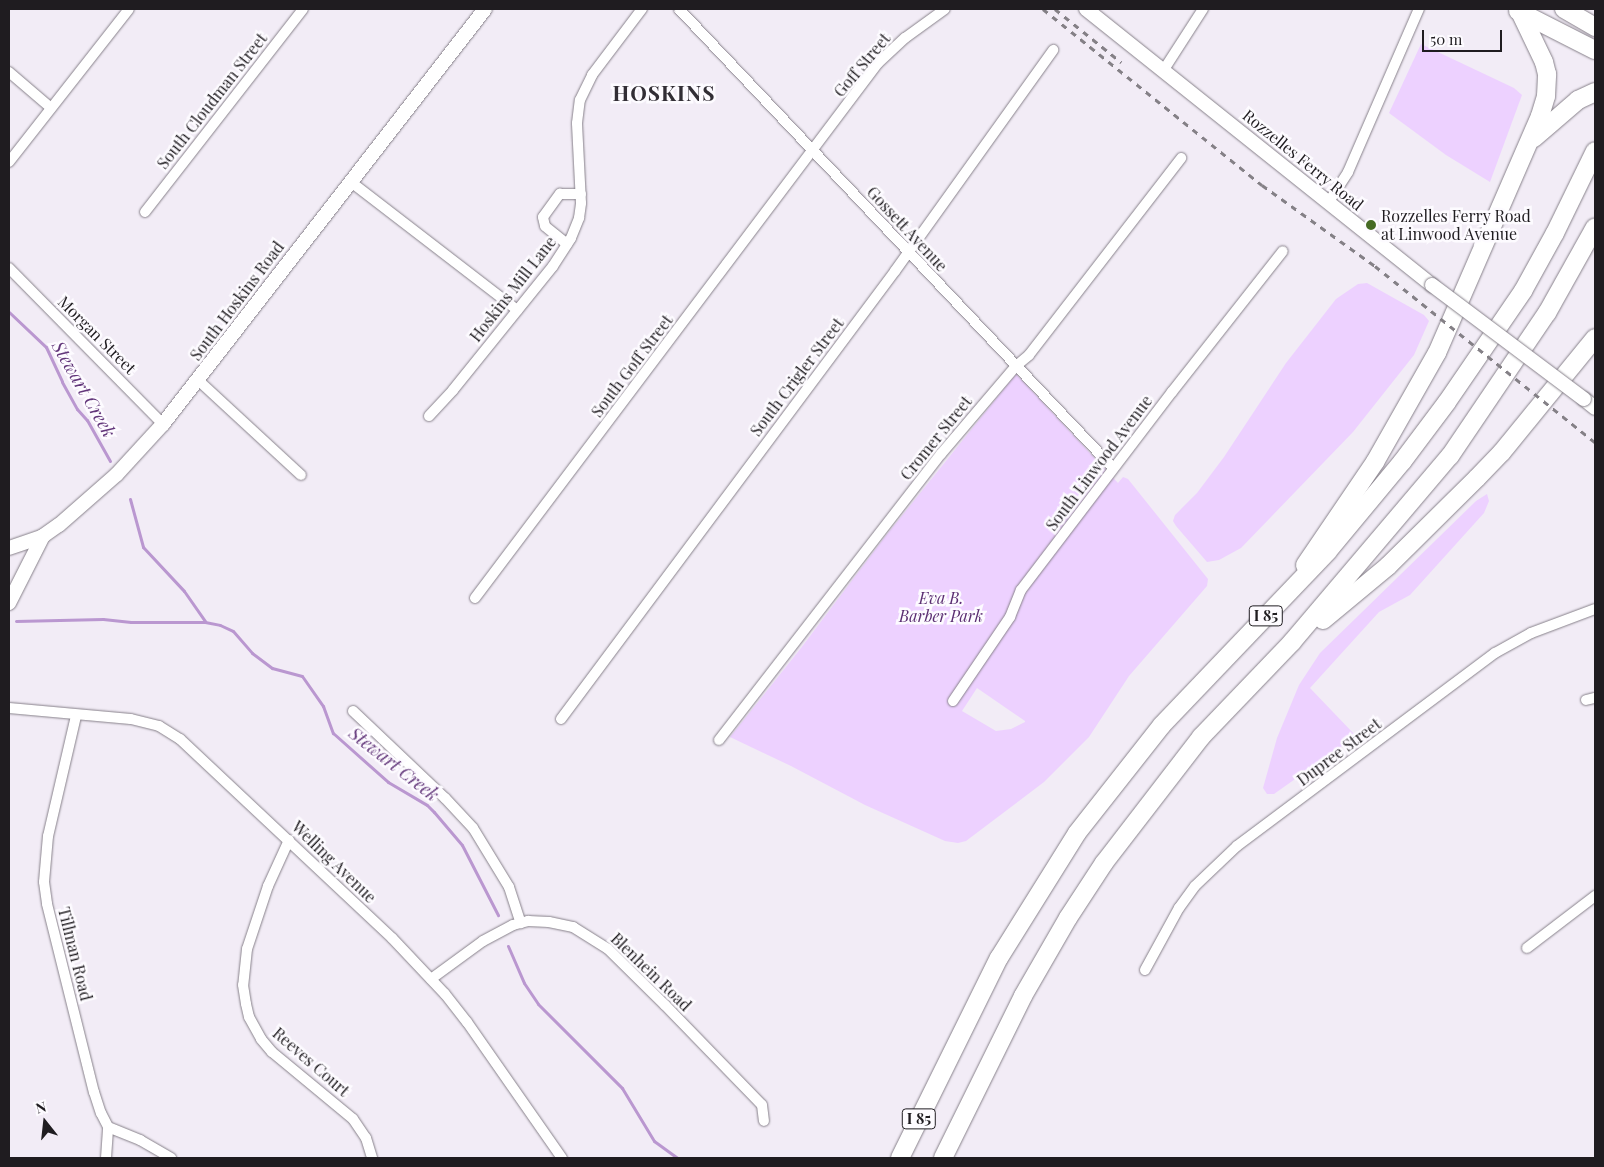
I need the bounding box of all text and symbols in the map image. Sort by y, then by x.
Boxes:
scale bar [1424,20,1504,52]
street label: South Cloudman Street [153,29,271,173]
street label: Goff Street [830,29,894,101]
text: 50 m [1430,29,1462,49]
district label: HOSKINS [612,79,716,105]
street label: Rozzelles Ferry Road [1239,105,1367,215]
street label: Gossett Avenue [863,182,951,276]
place label: Rozzelles Ferry Road at Linwood Avenue [1381,206,1531,244]
marker: Rozzelles Ferry Road at Linwood Avenue [1365,219,1377,231]
street label: Hoskins Mill Lane [466,232,560,346]
street label: South Hoskins Road [186,238,288,364]
street label: Morgan Street [54,292,140,378]
street label: South Goff Street [587,311,677,421]
street label: South Crigler Street [746,314,848,440]
water label: Stewart Creek [48,337,120,441]
street label: South Linwood Avenue [1042,391,1156,535]
street label: Cromer Street [896,392,976,484]
park label: Eva B. Barber Park [899,588,983,626]
road number: I 85 [1248,604,1284,628]
street label: Dupree Street [1293,714,1385,790]
water label: Stewart Creek [345,722,443,806]
street label: Welling Avenue [288,817,380,907]
street label: Tillman Road [54,905,96,1003]
street label: Blenhein Road [607,929,695,1015]
street label: Reeves Court [269,1024,353,1100]
north arrow [20,1097,70,1147]
text: N [33,1097,48,1118]
road number: I 85 [902,1106,936,1132]

